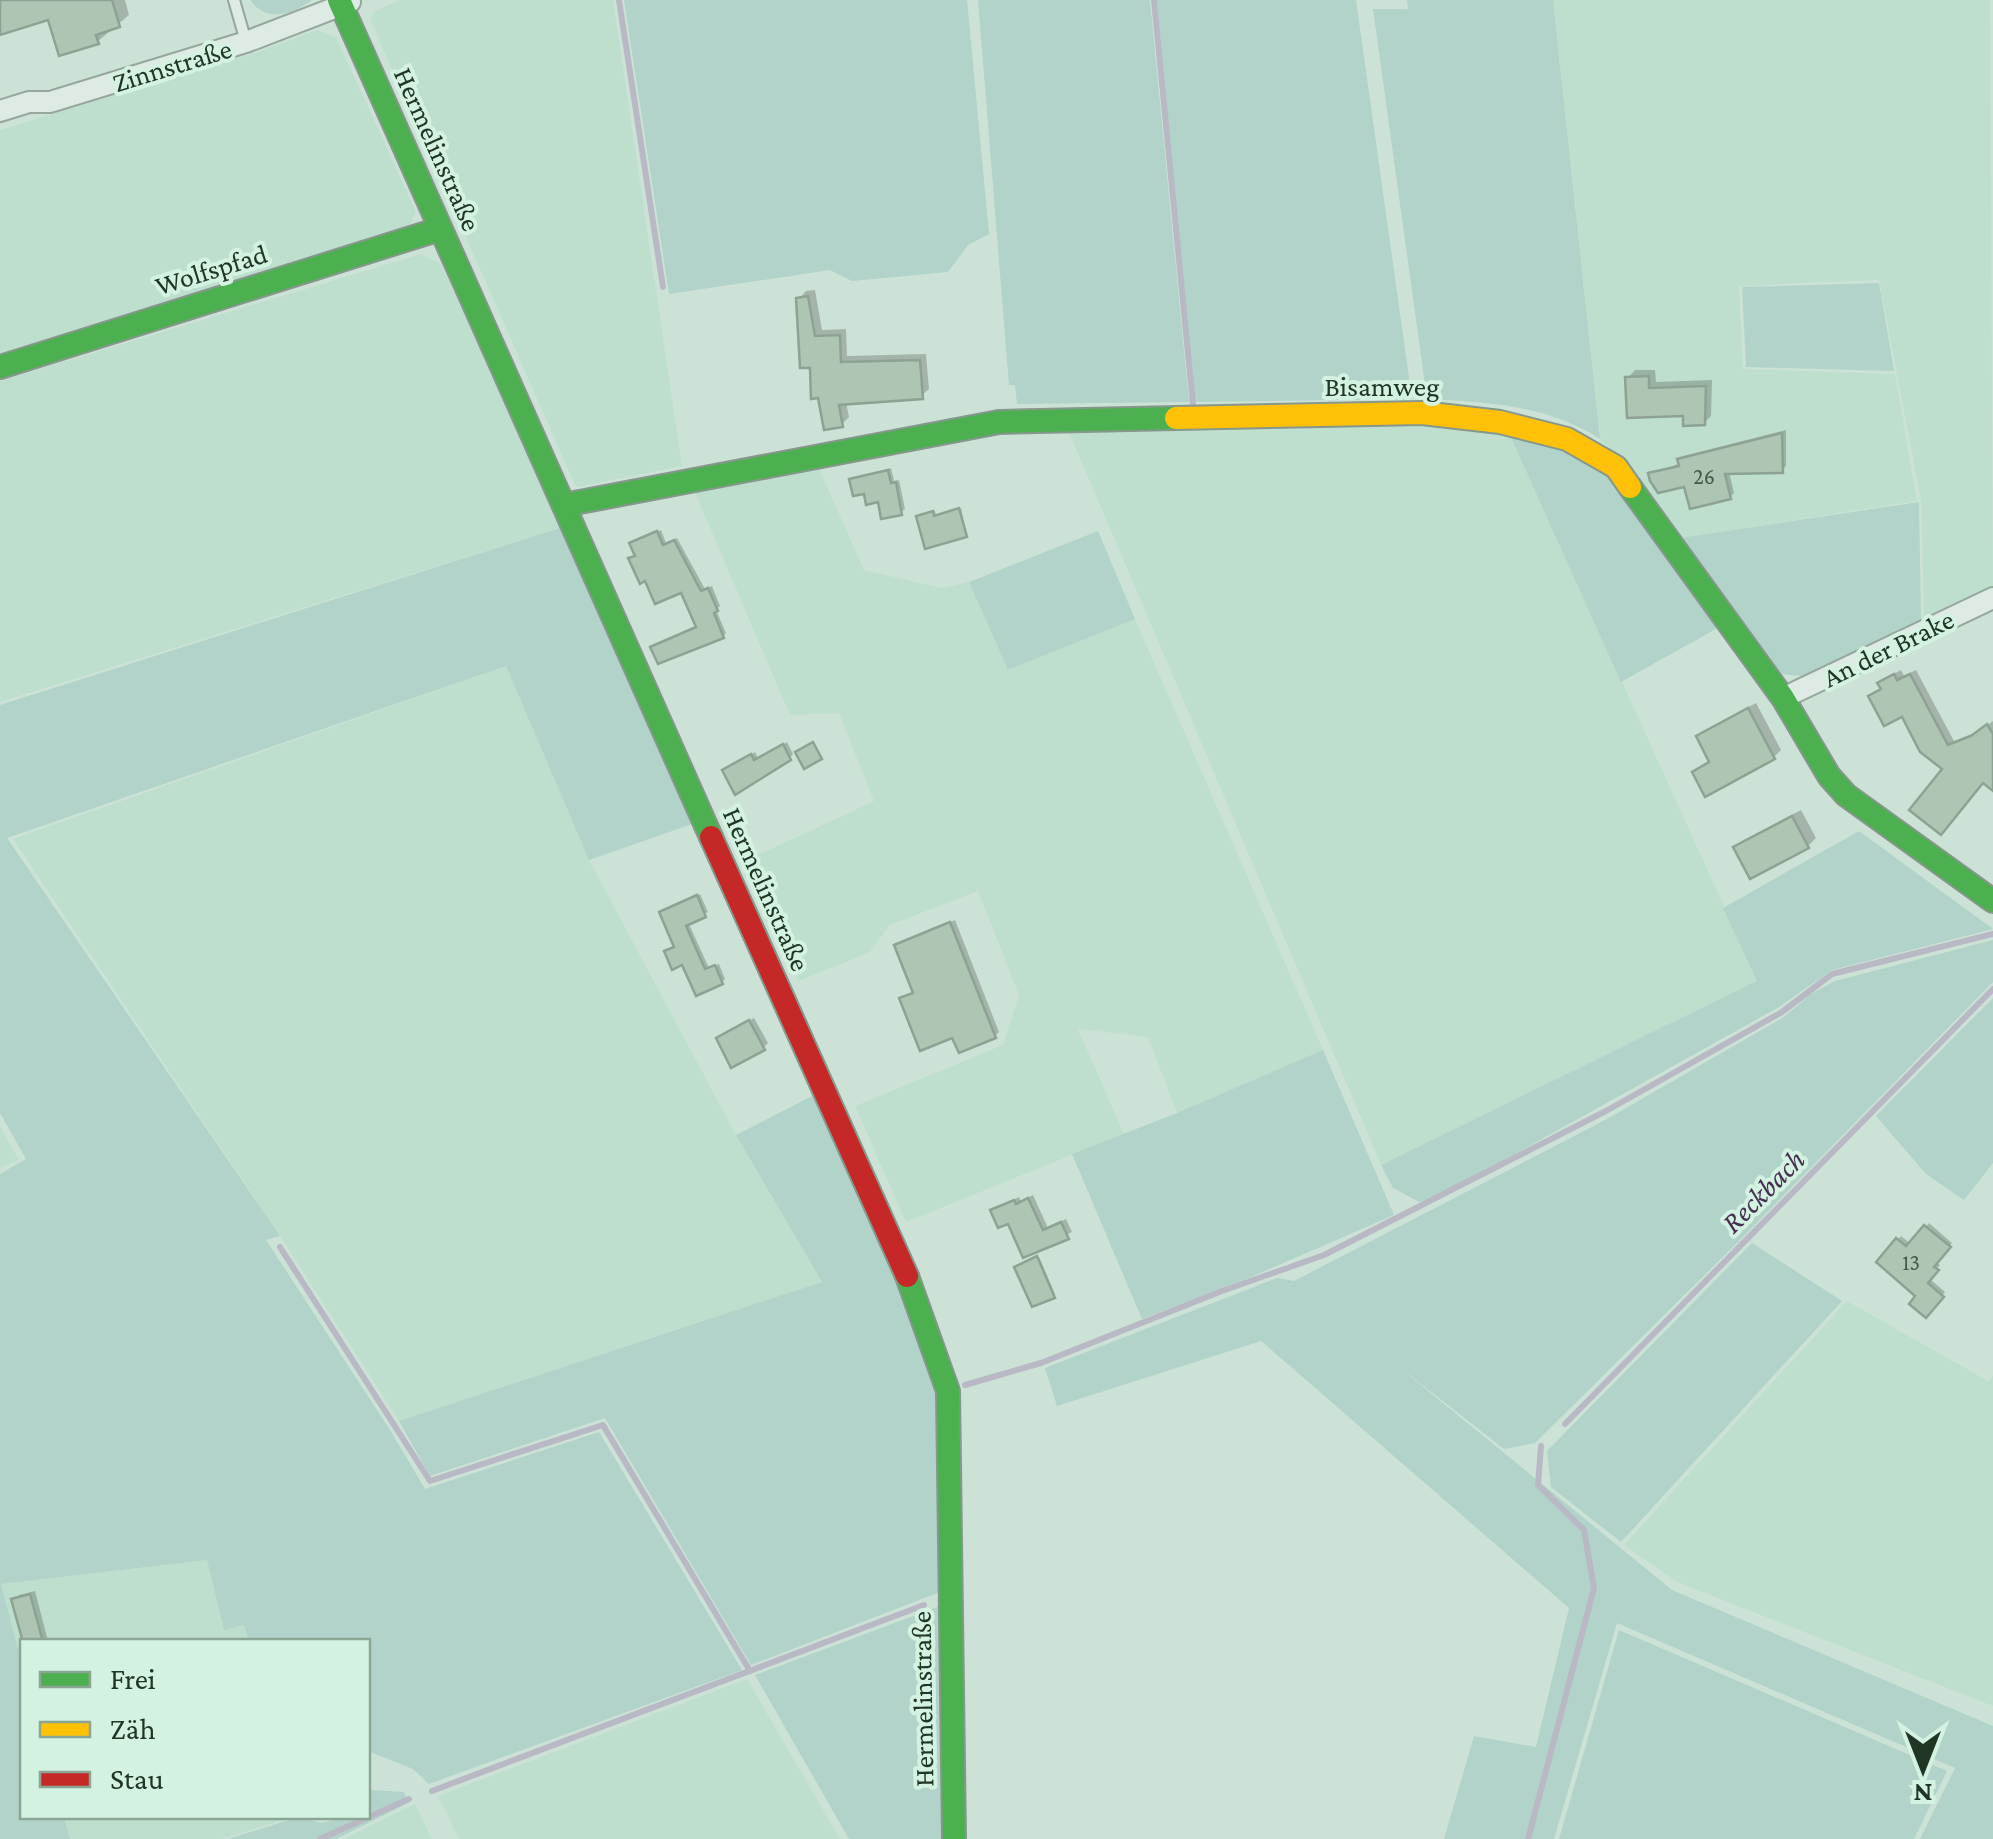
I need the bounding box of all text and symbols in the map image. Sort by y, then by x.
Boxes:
street label: Zinnstraße [109,33,235,98]
street label: Hermelinstraße [388,63,487,236]
street label: Wolfspfad [151,238,271,301]
street label: Bisamweg [1324,371,1440,402]
house number: 26 [1693,464,1715,489]
street label: An der Brake [1818,603,1959,693]
street label: Hermelinstraße [717,803,816,976]
water label: Reckbach [1714,1142,1811,1239]
house number: 13 [1902,1250,1920,1275]
street label: Hermelinstraße [905,1611,940,1787]
legend [20,1639,370,1819]
text: Frei [110,1662,156,1695]
text: Zäh [110,1712,156,1745]
north arrow [1873,1719,1973,1819]
text: Stau [110,1762,164,1795]
text: N [1913,1778,1933,1809]

